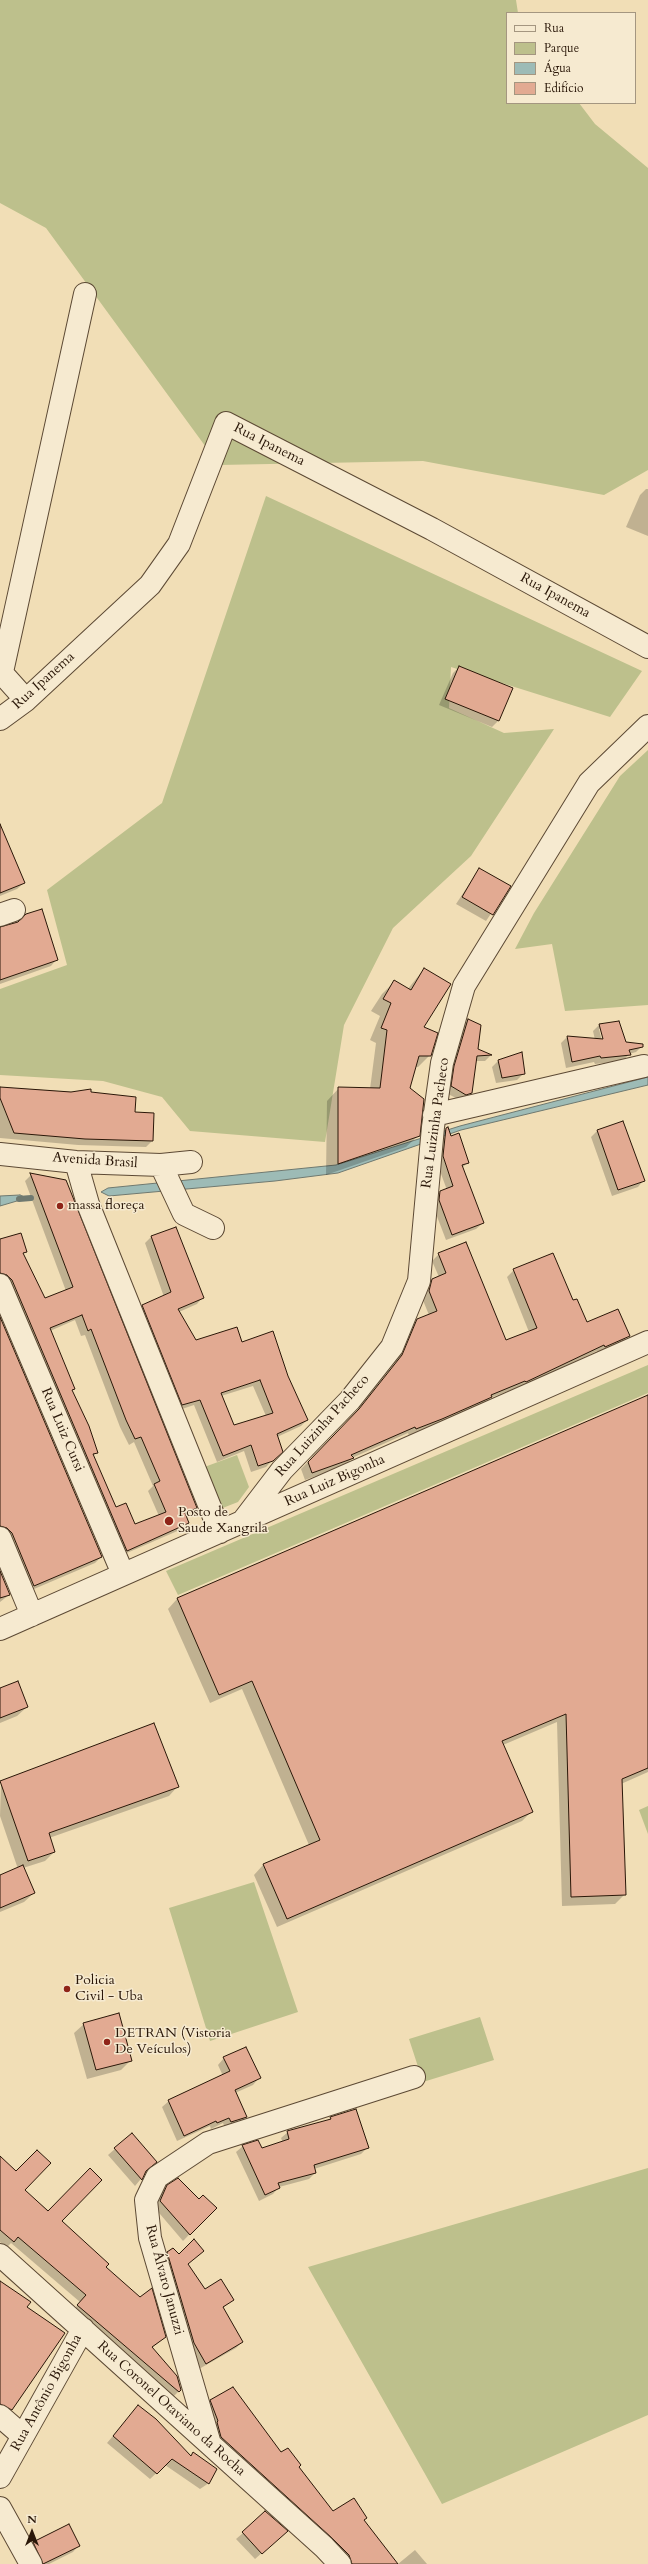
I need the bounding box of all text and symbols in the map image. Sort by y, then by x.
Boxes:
legend [506,12,636,104]
text: Rua [544,20,564,36]
text: Parque [544,40,579,56]
text: Água [544,60,571,76]
text: Edifício [544,80,584,96]
street label: Rua Ipanema [231,420,307,470]
street label: Rua Ipanema [517,570,593,622]
street label: Rua Ipanema [10,649,78,713]
street label: Rua Luizinha Pacheco [419,1057,453,1189]
street label: Avenida Brasil [52,1150,138,1172]
place label: massa floreça [68,1198,145,1214]
marker: massa floreça [55,1201,65,1211]
street label: Rua Luizinha Pacheco [273,1371,373,1481]
street label: Rua Luiz Cursi [37,1386,87,1474]
street label: Rua Luiz Bigonha [282,1451,388,1511]
place label: Posto de Saude Xangrila [178,1505,268,1538]
marker: Posto de Saude Xangrila [163,1515,175,1527]
place label: Policia Civil - Uba [75,1973,143,2006]
marker: Policia Civil - Uba [62,1984,72,1994]
place label: DETRAN (Vistoria De Veículos) [115,2026,231,2058]
marker: DETRAN (Vistoria De Veículos) [102,2037,112,2047]
street label: Rua Álvaro Januzzi [141,2223,187,2337]
street label: Rua Antônio Bigonha [8,2332,86,2454]
street label: Rua Coronel Otaviano da Rocha [94,2338,248,2480]
north arrow [12,2512,52,2552]
text: N [27,2512,37,2527]

